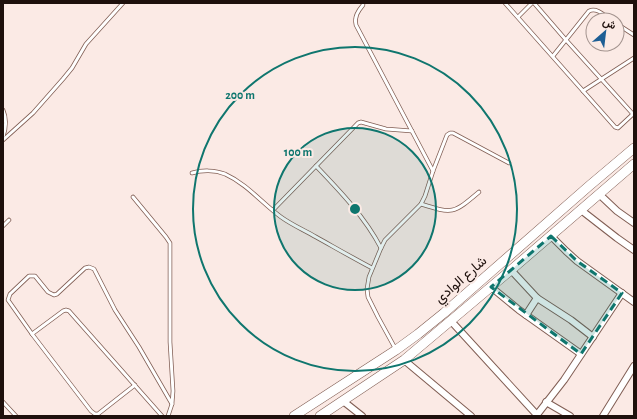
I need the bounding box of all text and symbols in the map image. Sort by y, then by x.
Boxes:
north arrow [585,12,625,52]
text: ش [601,16,618,32]
text: 200 m [225,89,255,101]
text: 100 m [284,146,312,158]
centre of rings [348,202,362,216]
street label: شارع الوادي [432,254,492,309]

